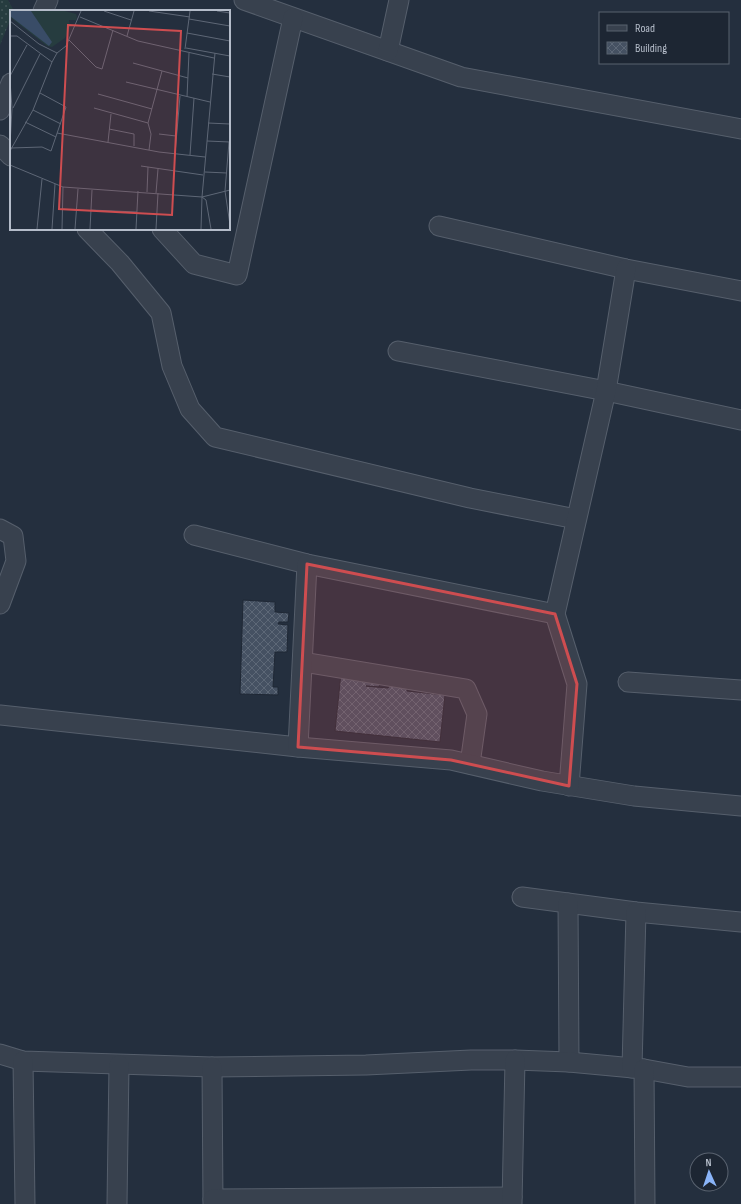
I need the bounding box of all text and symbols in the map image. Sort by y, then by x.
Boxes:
inset map [10,10,230,230]
legend [599,12,729,64]
text: Road [635,21,655,36]
text: Building [635,41,667,56]
north arrow [689,1152,729,1192]
text: N [705,1156,712,1169]

